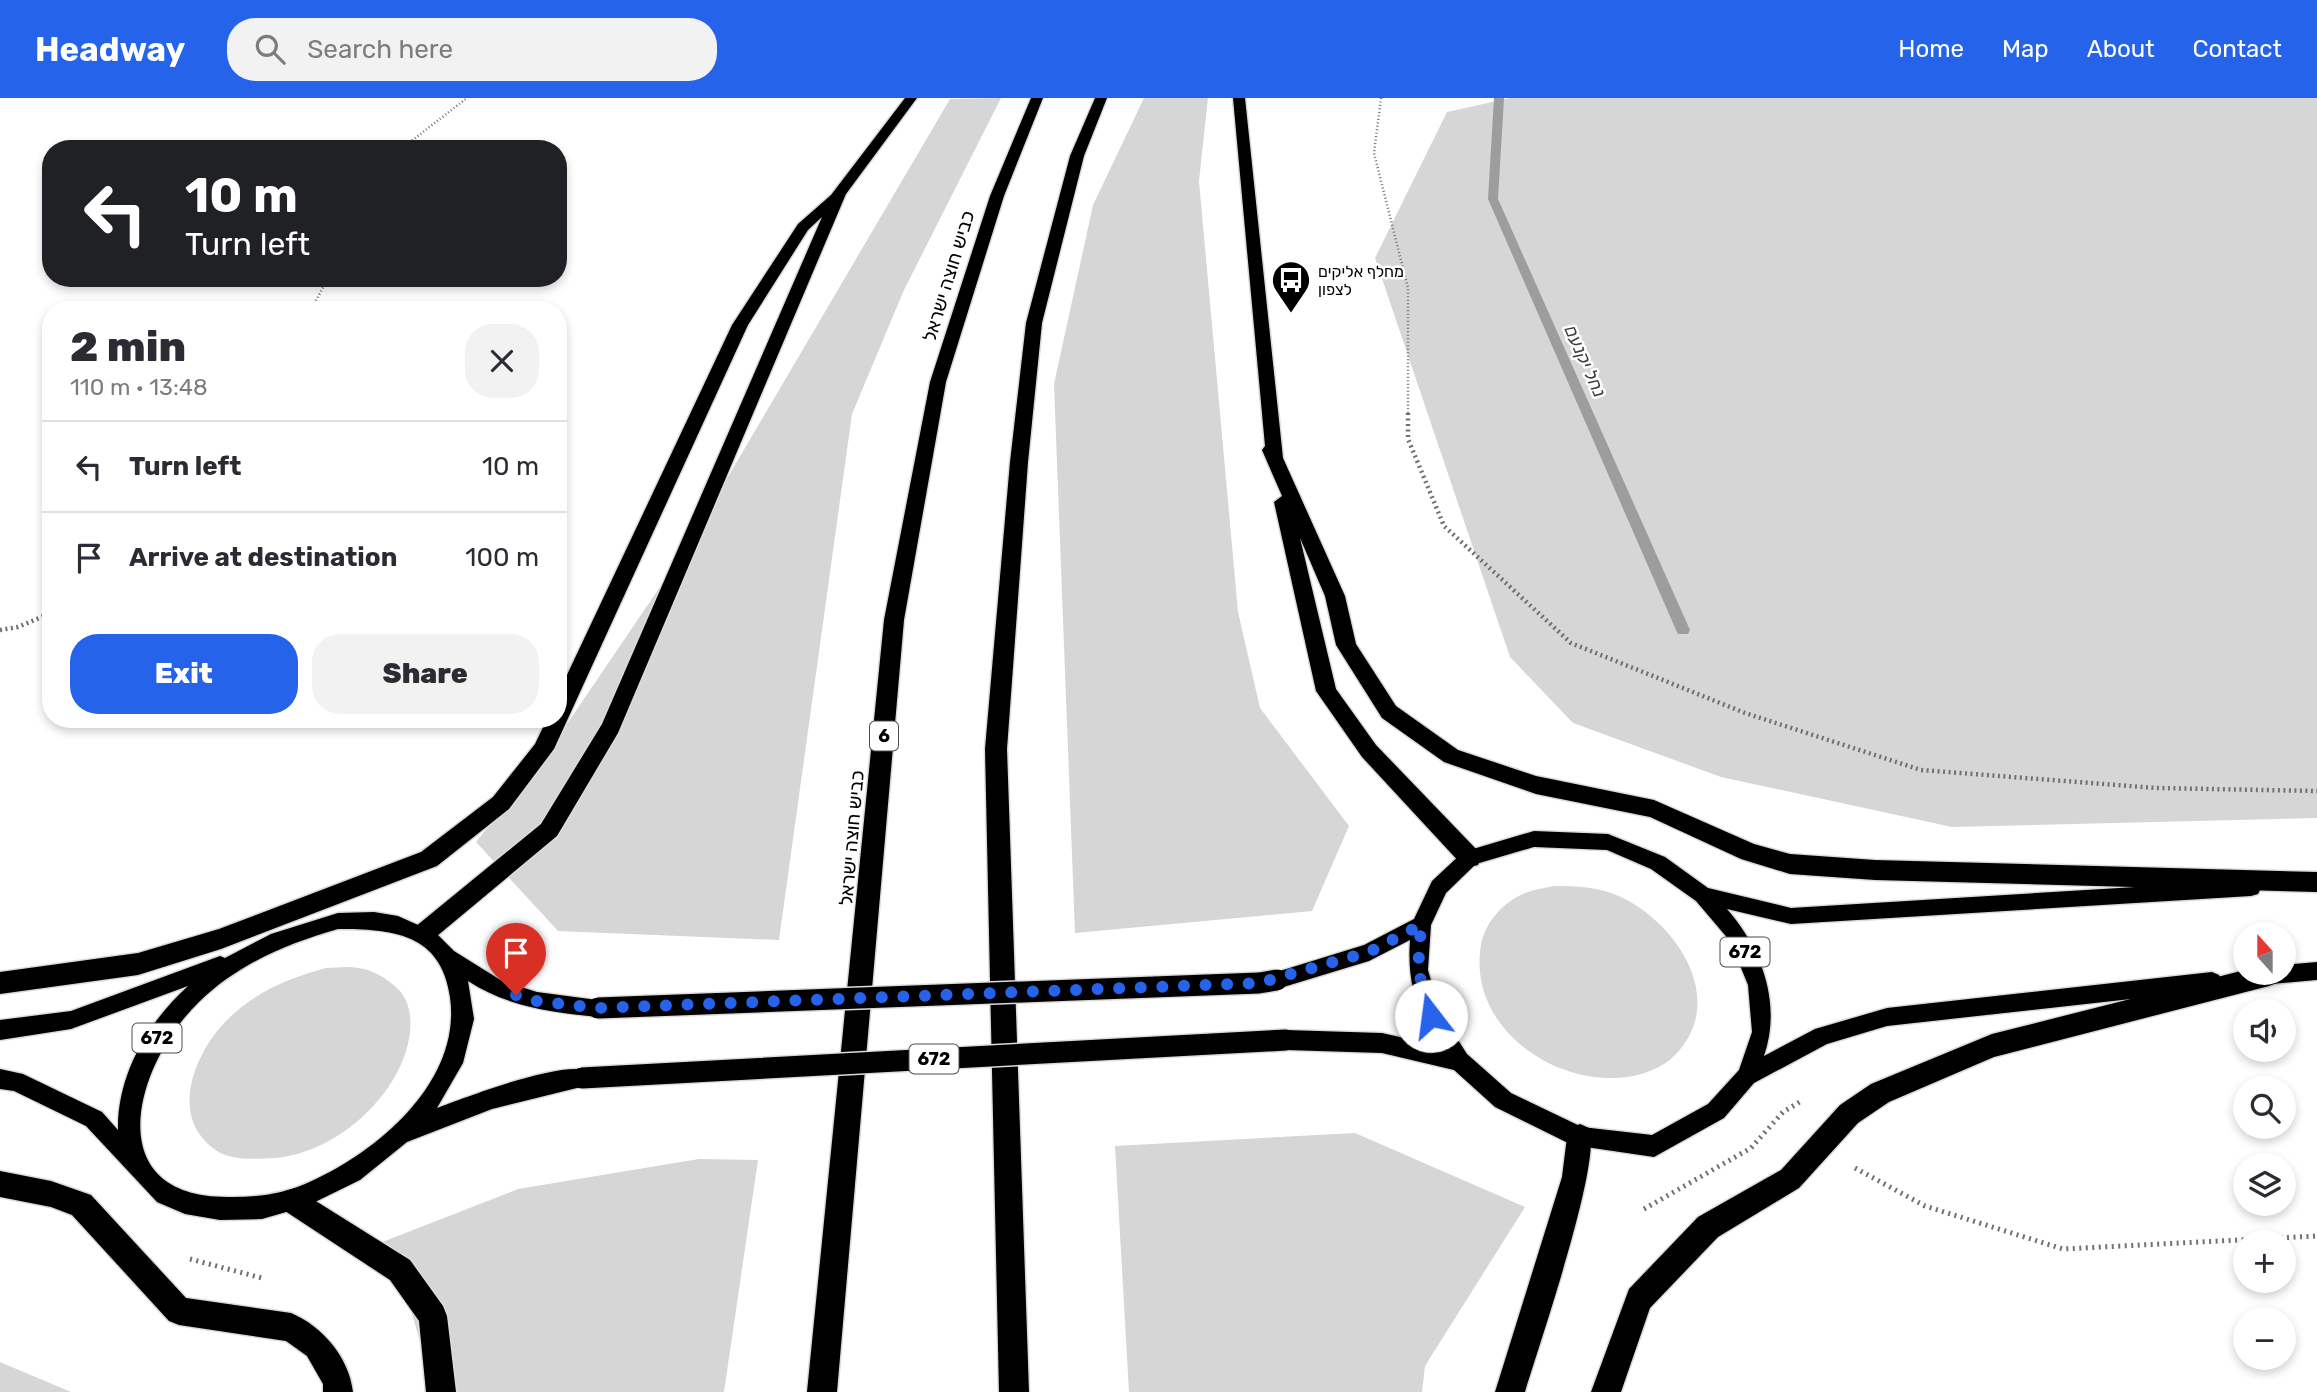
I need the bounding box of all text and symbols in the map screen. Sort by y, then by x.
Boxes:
search box [227,18,717,81]
text: Headway [35,30,185,69]
icon: search [251,30,289,68]
text: Search here [307,34,453,65]
text: Home [1898,35,1964,63]
text: Map [2002,35,2049,63]
text: About [2087,35,2155,63]
text: Contact [2193,35,2282,63]
text: 10 m [185,166,298,224]
icon: left [70,168,161,259]
street label: כביש חוצה ישראל [918,208,979,345]
text: Turn left [185,225,310,263]
bus stop icon: מחלף אליקים לצפון [1270,259,1312,314]
place label: מחלף אליקים לצפון [1318,262,1404,299]
text: 2 min [70,322,186,372]
water label: נחל יקנעם [1559,322,1611,400]
button: close [465,324,539,398]
text: 110 m · 13:48 [70,373,208,401]
icon: left [70,448,108,486]
text: Turn left [129,451,241,482]
text: 10 m [482,451,539,482]
icon: arrive [70,539,108,577]
text: Arrive at destination [129,542,397,573]
text: 100 m [465,542,539,573]
button: Exit [70,634,298,714]
button: Share [312,634,539,714]
road number: 6 [870,722,898,750]
street label: כביש חוצה ישראל [834,769,869,907]
north arrow [2233,922,2296,985]
map controls [2233,922,2296,1370]
pin [486,923,546,995]
icon: arrive [497,934,535,972]
road number: 672 [1720,938,1770,966]
position arrow [1394,979,1468,1053]
button: sound [2233,999,2296,1062]
road number: 672 [132,1023,182,1052]
road number: 672 [909,1044,958,1074]
button: search [2233,1076,2296,1139]
button: layers [2233,1153,2296,1216]
button: + [2233,1230,2296,1293]
button: − [2233,1307,2296,1370]

